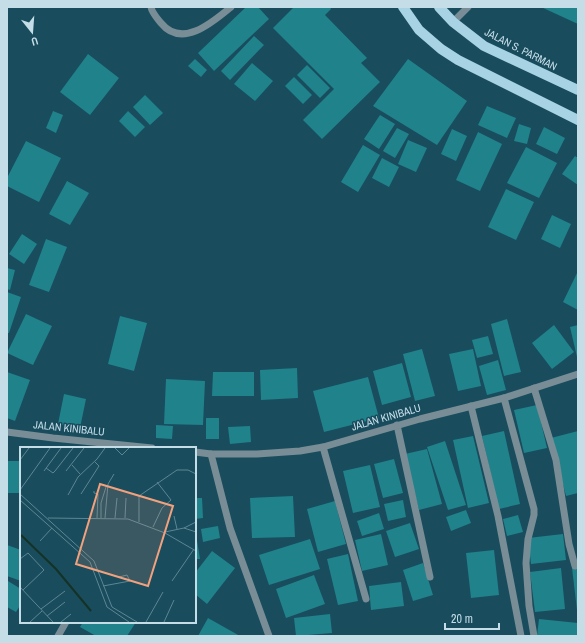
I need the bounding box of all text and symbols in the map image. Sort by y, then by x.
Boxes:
north arrow [12,12,52,52]
street label: JALAN S. PARMAN [482,25,560,73]
text: U [30,34,40,49]
street label: JALAN KINIBALU [350,400,422,434]
street label: JALAN KINIBALU [33,417,105,439]
inset map [20,447,196,623]
scale bar [445,605,499,631]
text: 20 m [451,611,473,627]

